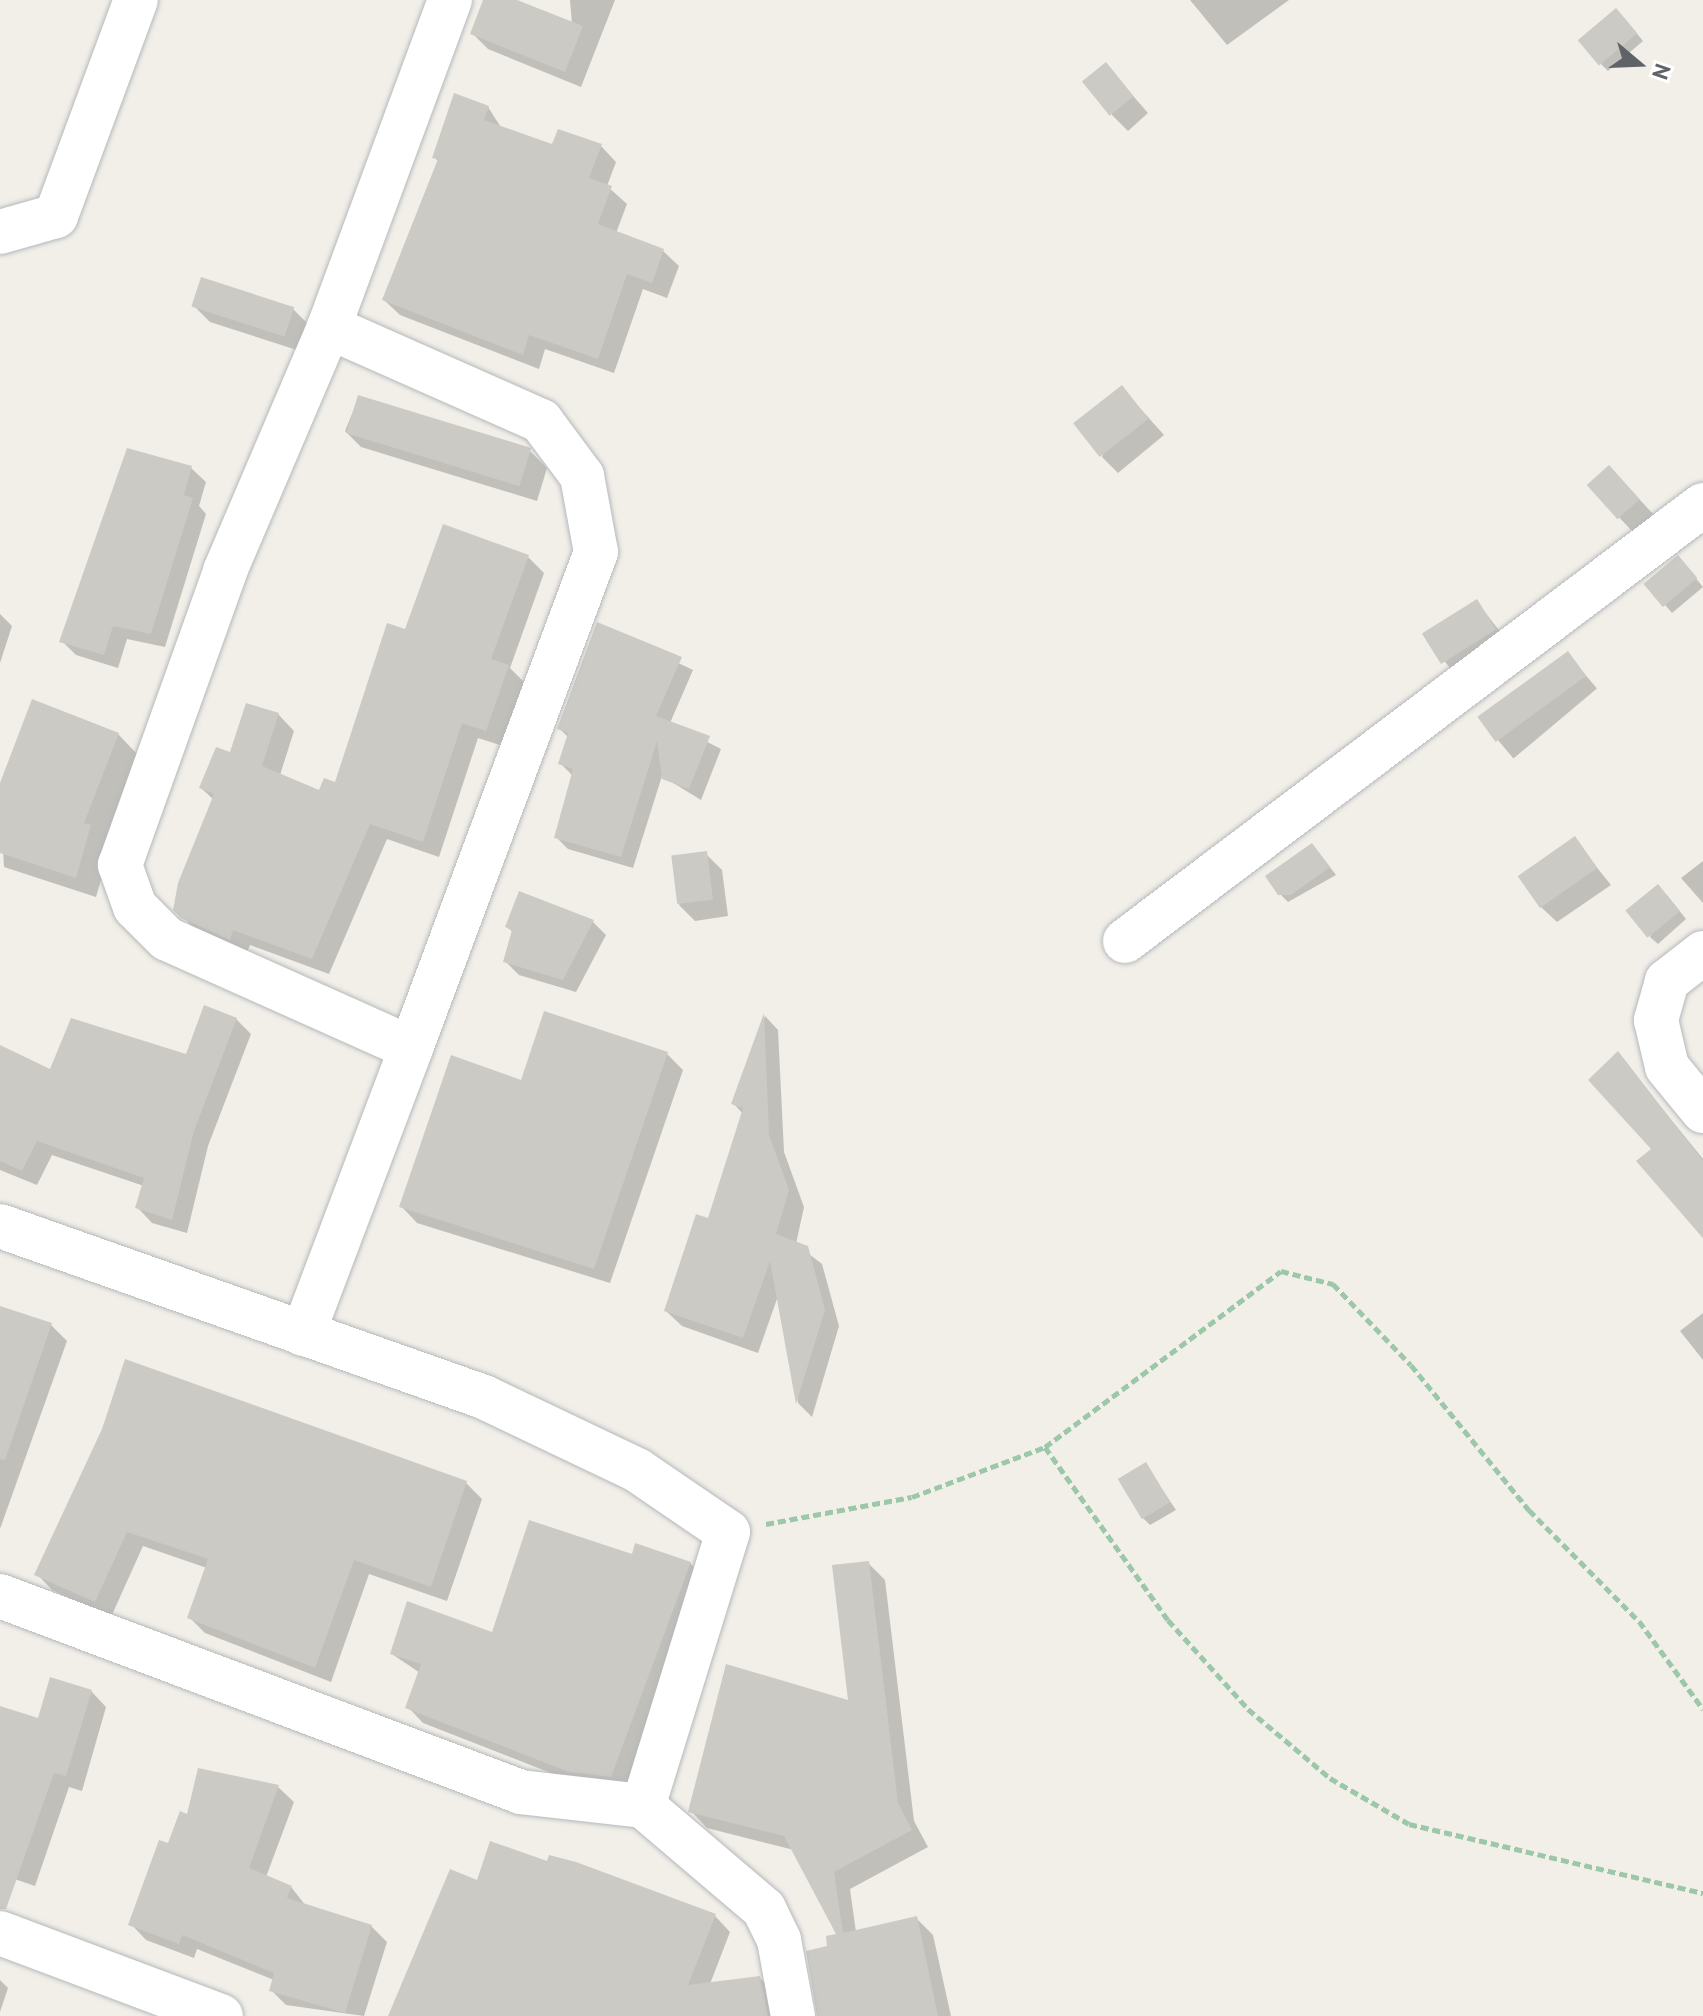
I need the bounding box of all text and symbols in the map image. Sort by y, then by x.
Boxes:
north arrow [1599,24,1679,104]
text: N [1646,60,1677,83]

